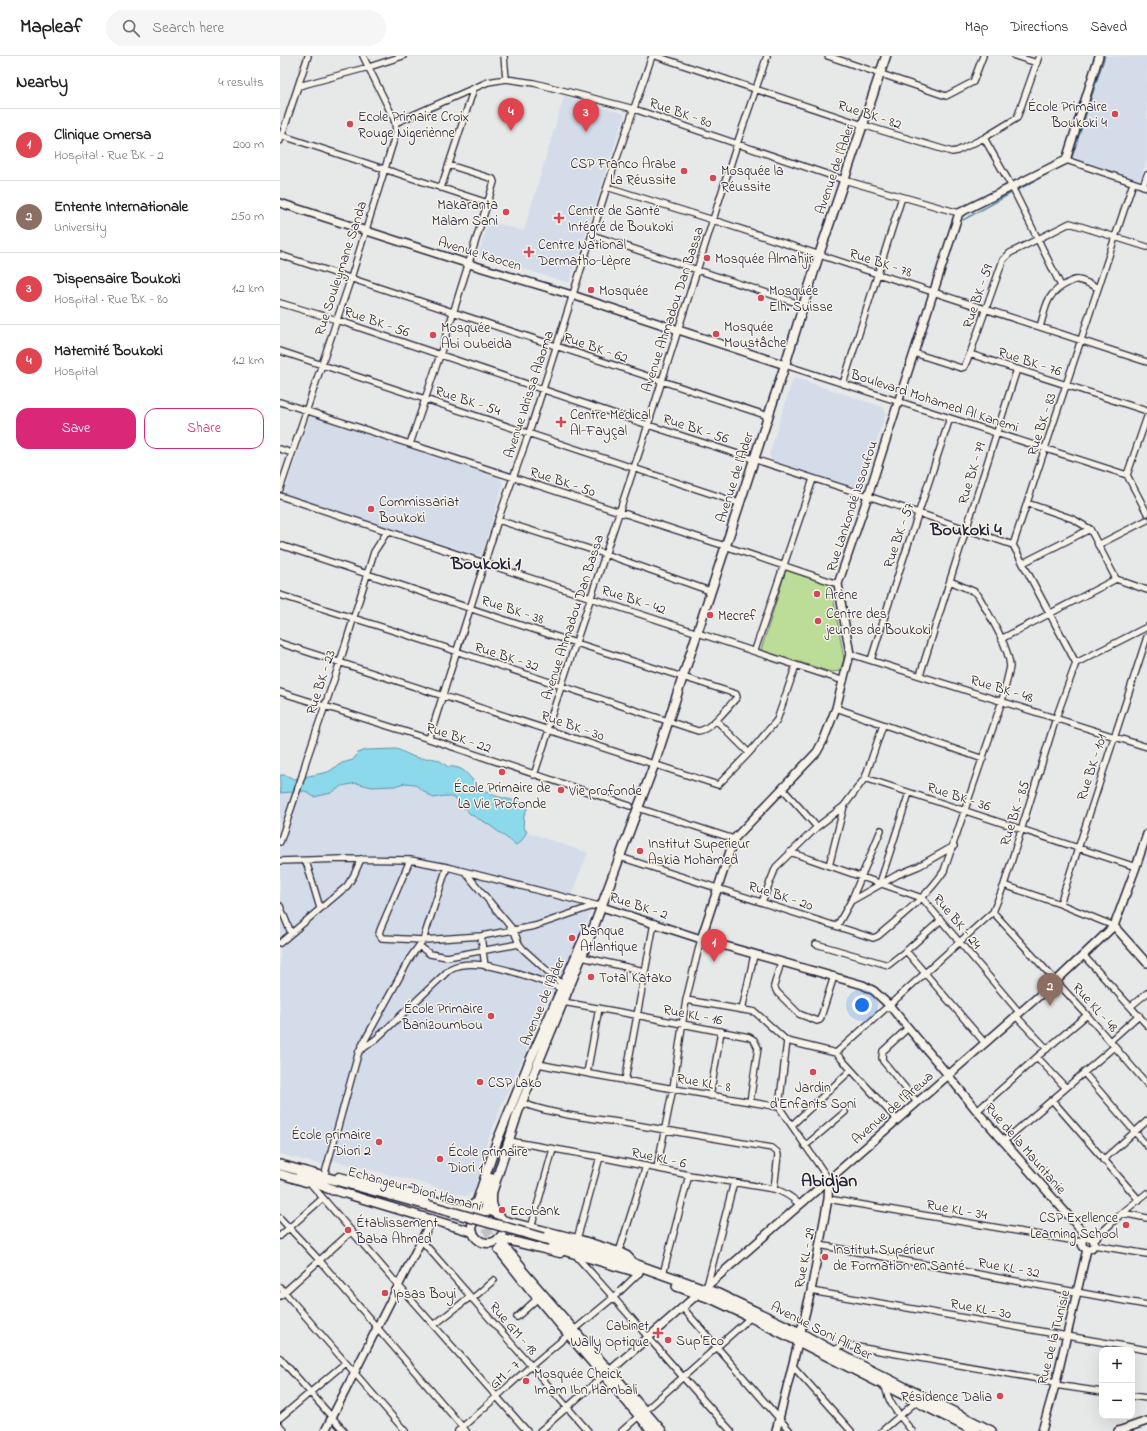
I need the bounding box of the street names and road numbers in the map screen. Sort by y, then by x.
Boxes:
street label: Rue BK - 80 [646,93,715,134]
street label: Rue BK - 82 [835,95,904,136]
street label: Avenue de l'Ader [810,121,861,217]
street label: Rue Souleymane Sanda [310,199,374,339]
street label: Avenue Ahmadou Dan Bassa [637,224,710,395]
street label: Avenue Kaocen [435,232,524,277]
street label: Rue BK - 78 [846,243,915,283]
street label: Rue BK - 59 [958,261,999,331]
street label: Rue BK - 56 [341,301,412,343]
street label: Avenue Idrissa Alaoma [499,328,560,461]
street label: Rue BK - 62 [560,328,631,369]
street label: Rue BK - 76 [995,342,1064,383]
street label: Boulevard Mohamed Al Kanemi [847,364,1021,439]
street label: Rue BK - 54 [432,381,503,422]
street label: Rue BK - 83 [1022,390,1063,459]
street label: Rue BK - 56 [660,409,731,450]
street label: Avenue de l'Ader [711,429,760,525]
street label: Rue Lankondé Issoufou [821,438,884,575]
street label: Rue BK - 79 [953,439,992,507]
street label: Rue BK - 50 [527,462,598,503]
street label: Rue BK - 57 [878,500,920,571]
street label: Avenue Ahmadou Dan Bassa [537,532,610,703]
street label: Rue BK - 42 [599,580,669,621]
street label: Rue BK - 38 [478,590,547,630]
street label: Rue BK - 32 [472,637,542,678]
street label: Rue BK - 23 [301,647,342,717]
street label: Rue BK - 48 [967,670,1036,709]
street label: Rue BK - 30 [538,706,607,747]
street label: Rue BK - 22 [423,717,494,759]
street label: Rue BK - 101 [1072,731,1113,803]
street label: Rue BK - 36 [924,777,993,818]
street label: Rue BK - 85 [995,778,1036,849]
street label: Rue BK - 20 [745,876,816,917]
street label: Rue BK - 2 [606,887,671,926]
street label: Rue BK - 24 [927,890,986,954]
street label: Avenue de l'Ader [515,954,572,1049]
street label: Rue KL - 48 [1067,978,1123,1038]
street label: Rue KL - 16 [661,999,724,1032]
street label: Avenue de l'Arewa [847,1066,939,1150]
street label: Rue KL - 8 [675,1068,733,1099]
street label: Rue de la Mauritanie [979,1099,1071,1200]
street label: Rue KL - 6 [629,1142,688,1175]
street label: Echangeur Diori Hamani [345,1161,484,1218]
street label: Rue KL - 34 [925,1195,989,1226]
street label: Rue KL - 29 [789,1226,822,1290]
street label: Rue KL - 32 [976,1253,1041,1284]
street label: Rue de la Tunisie [1033,1287,1077,1387]
street label: Rue KL - 30 [949,1294,1013,1325]
street label: Avenue Soni Ali Ber [767,1297,876,1366]
street label: Rue GM - 18 [484,1298,542,1360]
street label: GM - 7 [485,1355,525,1395]

